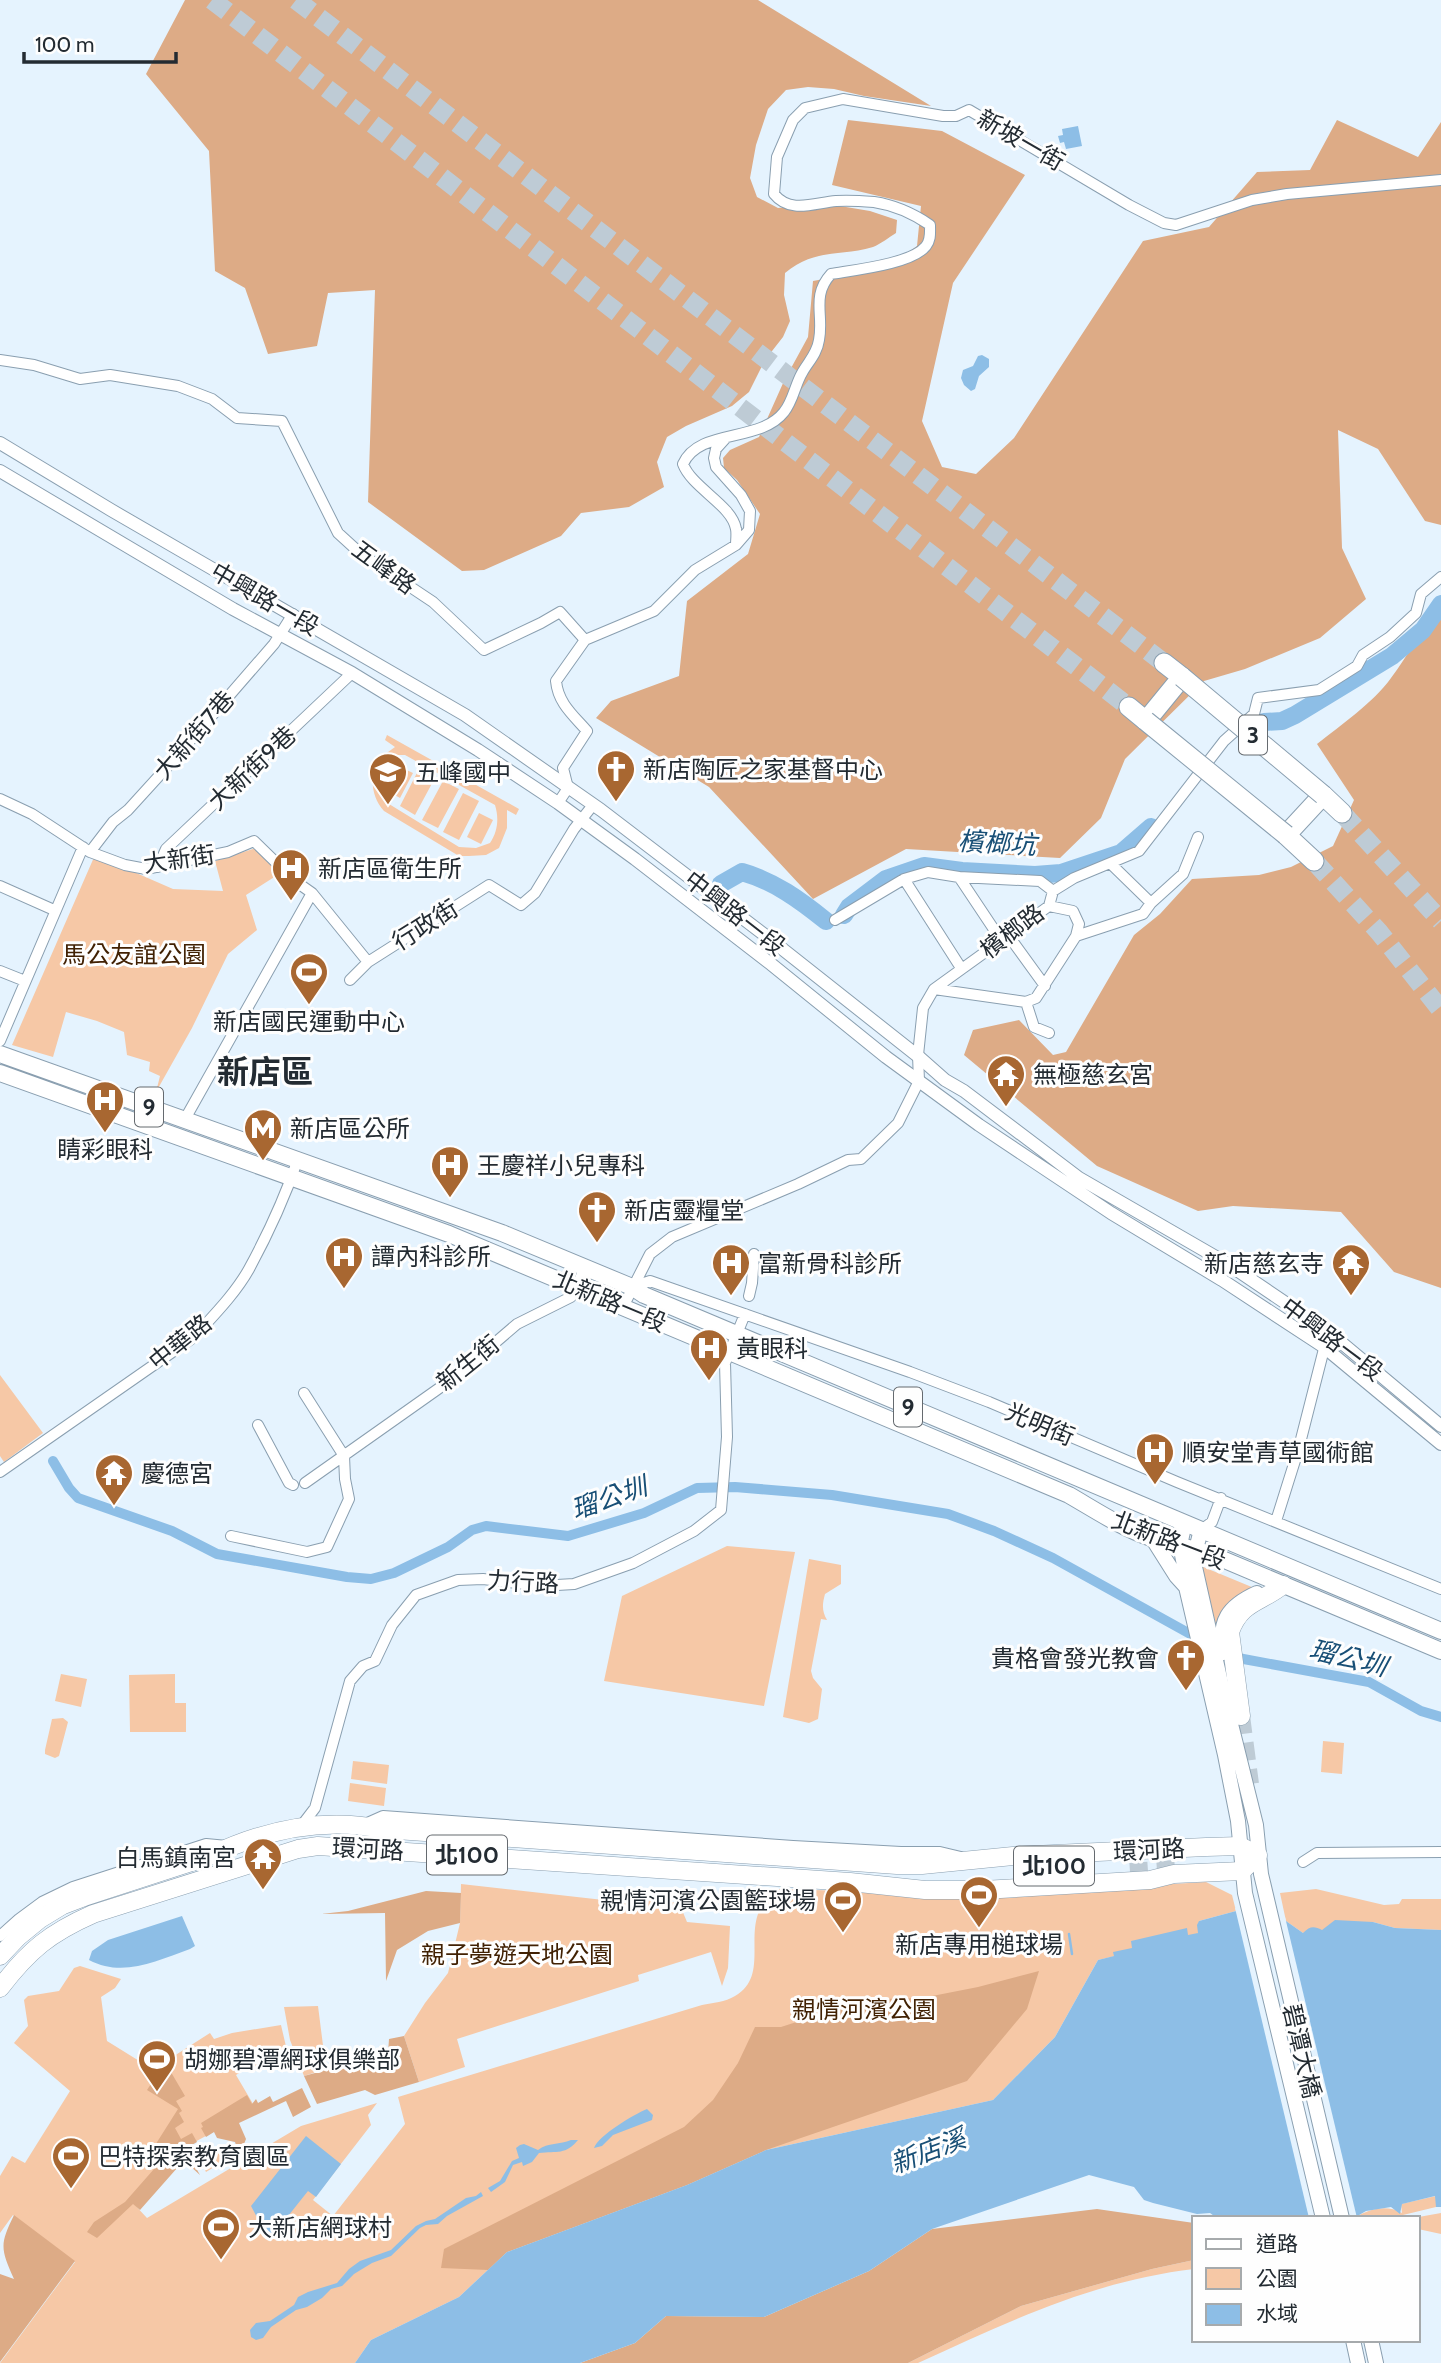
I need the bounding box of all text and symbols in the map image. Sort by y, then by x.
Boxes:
scale bar [24,21,177,65]
text: 100 m [35,32,94,57]
street label: 新坡一街 [972,103,1070,177]
street label: 五峰路 [346,534,422,600]
street label: 中興路一段 [206,556,324,642]
street label: 大新街7巷 [148,685,240,785]
road number: 3 [1239,716,1267,754]
street label: 大新街9巷 [202,720,302,816]
church icon: 新店陶匠之家基督中心 [595,748,637,803]
school or university icon: 五峰國中 [367,751,409,806]
place label: 新店陶匠之家基督中心 [643,755,883,784]
place label: 五峰國中 [415,758,511,787]
water label: 檳榔坑 [957,825,1041,861]
street label: 大新街 [141,840,217,878]
hospital icon: 新店區衛生所 [270,847,312,902]
place label: 新店區衛生所 [318,854,462,883]
street label: 中興路一段 [679,865,791,961]
street label: 行政街 [387,894,463,956]
street label: 檳榔路 [975,898,1049,964]
park label: 馬公友誼公園 [62,940,206,969]
sports icon: 新店國民運動中心 [288,951,330,1006]
place label: 新店國民運動中心 [213,1007,405,1036]
district label: 新店區 [217,1052,313,1091]
temple icon: 無極慈玄宮 [985,1053,1027,1108]
place label: 無極慈玄宮 [1033,1060,1153,1089]
hospital icon: 睛彩眼科 [84,1079,126,1134]
road number: 9 [135,1088,163,1126]
metro station icon: 新店區公所 [242,1107,284,1162]
place label: 新店區公所 [290,1114,410,1143]
place label: 睛彩眼科 [57,1135,153,1164]
hospital icon: 王慶祥小兒專科 [429,1144,471,1199]
place label: 王慶祥小兒專科 [477,1151,645,1180]
church icon: 新店靈糧堂 [576,1189,618,1244]
place label: 新店靈糧堂 [624,1196,744,1225]
hospital icon: 譚內科診所 [323,1235,365,1290]
place label: 譚內科診所 [371,1242,491,1271]
hospital icon: 富新骨科診所 [710,1242,752,1297]
temple icon: 新店慈玄寺 [1330,1242,1372,1297]
place label: 富新骨科診所 [758,1249,902,1278]
place label: 新店慈玄寺 [1204,1249,1324,1278]
street label: 北新路一段 [549,1264,671,1338]
street label: 中興路一段 [1275,1291,1389,1387]
street label: 中華路 [143,1308,217,1376]
hospital icon: 黃眼科 [688,1327,730,1382]
street label: 新生街 [431,1329,505,1397]
place label: 黃眼科 [736,1334,808,1363]
road number: 9 [894,1388,922,1426]
street label: 光明街 [1001,1397,1079,1451]
hospital icon: 順安堂青草國術館 [1134,1431,1176,1486]
place label: 順安堂青草國術館 [1182,1438,1374,1467]
temple icon: 慶德宮 [93,1452,135,1507]
place label: 慶德宮 [141,1459,213,1488]
water label: 瑠公圳 [567,1469,655,1526]
street label: 北新路一段 [1108,1505,1230,1575]
street label: 力行路 [486,1566,560,1598]
water label: 瑠公圳 [1306,1633,1394,1684]
church icon: 貴格會發光教會 [1165,1637,1207,1692]
place label: 貴格會發光教會 [991,1644,1159,1673]
street label: 環河路 [331,1833,405,1865]
street label: 環河路 [1112,1834,1186,1866]
temple icon: 白馬鎮南宮 [242,1836,284,1891]
road number: 北100 [427,1836,507,1874]
place label: 白馬鎮南宮 [116,1843,236,1872]
road number: 北100 [1014,1846,1094,1885]
sports icon: 新店專用槌球場 [958,1874,1000,1929]
sports icon: 親情河濱公園籃球場 [822,1879,864,1934]
place label: 親情河濱公園籃球場 [600,1886,816,1915]
place label: 新店專用槌球場 [895,1930,1063,1959]
park label: 親子夢遊天地公園 [421,1940,613,1969]
park label: 親情河濱公園 [792,1995,936,2024]
street label: 碧潭大橋 [1277,2001,1327,2101]
sports icon: 胡娜碧潭網球俱樂部 [136,2038,178,2093]
place label: 胡娜碧潭網球俱樂部 [184,2045,400,2074]
water label: 新店溪 [886,2121,974,2180]
sports icon: 巴特探索教育園區 [50,2135,92,2190]
place label: 巴特探索教育園區 [98,2142,290,2171]
sports icon: 大新店網球村 [200,2206,242,2261]
place label: 大新店網球村 [248,2213,392,2242]
legend [1192,2216,1420,2342]
text: 道路 [1256,2231,1298,2256]
text: 公園 [1256,2266,1298,2291]
text: 水域 [1256,2301,1298,2326]

